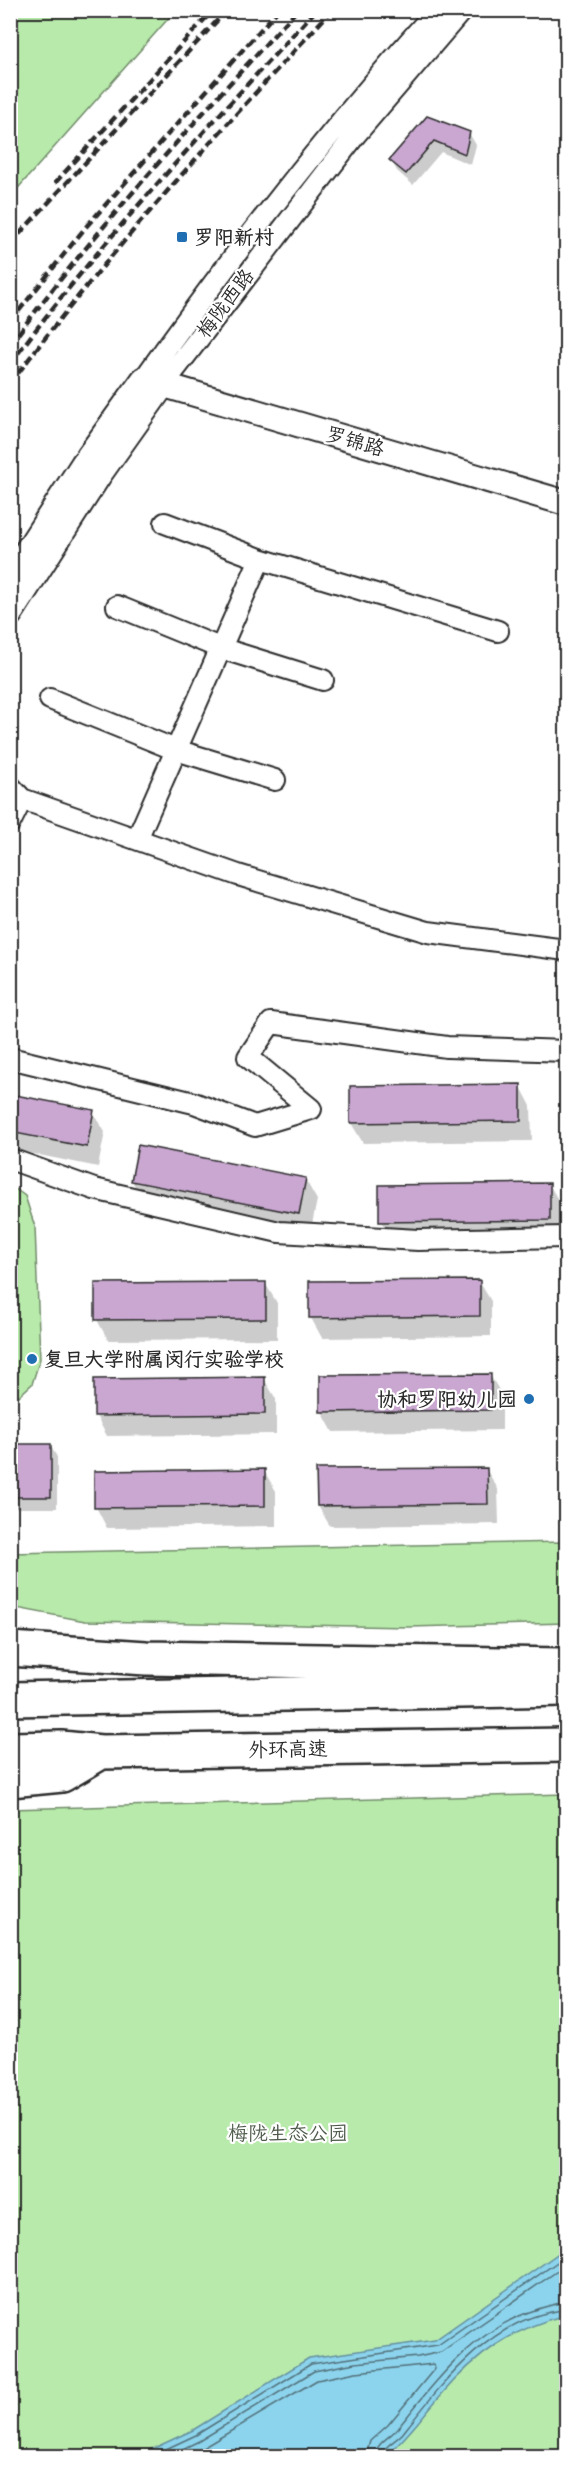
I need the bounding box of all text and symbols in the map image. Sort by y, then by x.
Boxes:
place label: 罗阳新村 [194,224,274,252]
marker: 罗阳新村 [175,230,189,244]
street label: 梅陇西路 [191,262,262,344]
street label: 罗锦路 [322,420,388,464]
place label: 复旦大学附属闵行实验学校 [44,1346,284,1374]
marker: 复旦大学附属闵行实验学校 [25,1352,39,1366]
place label: 协和罗阳幼儿园 [377,1386,517,1414]
marker: 协和罗阳幼儿园 [522,1392,536,1406]
street label: 外环高速 [248,1735,328,1765]
park label: 梅陇生态公园 [228,2120,348,2148]

